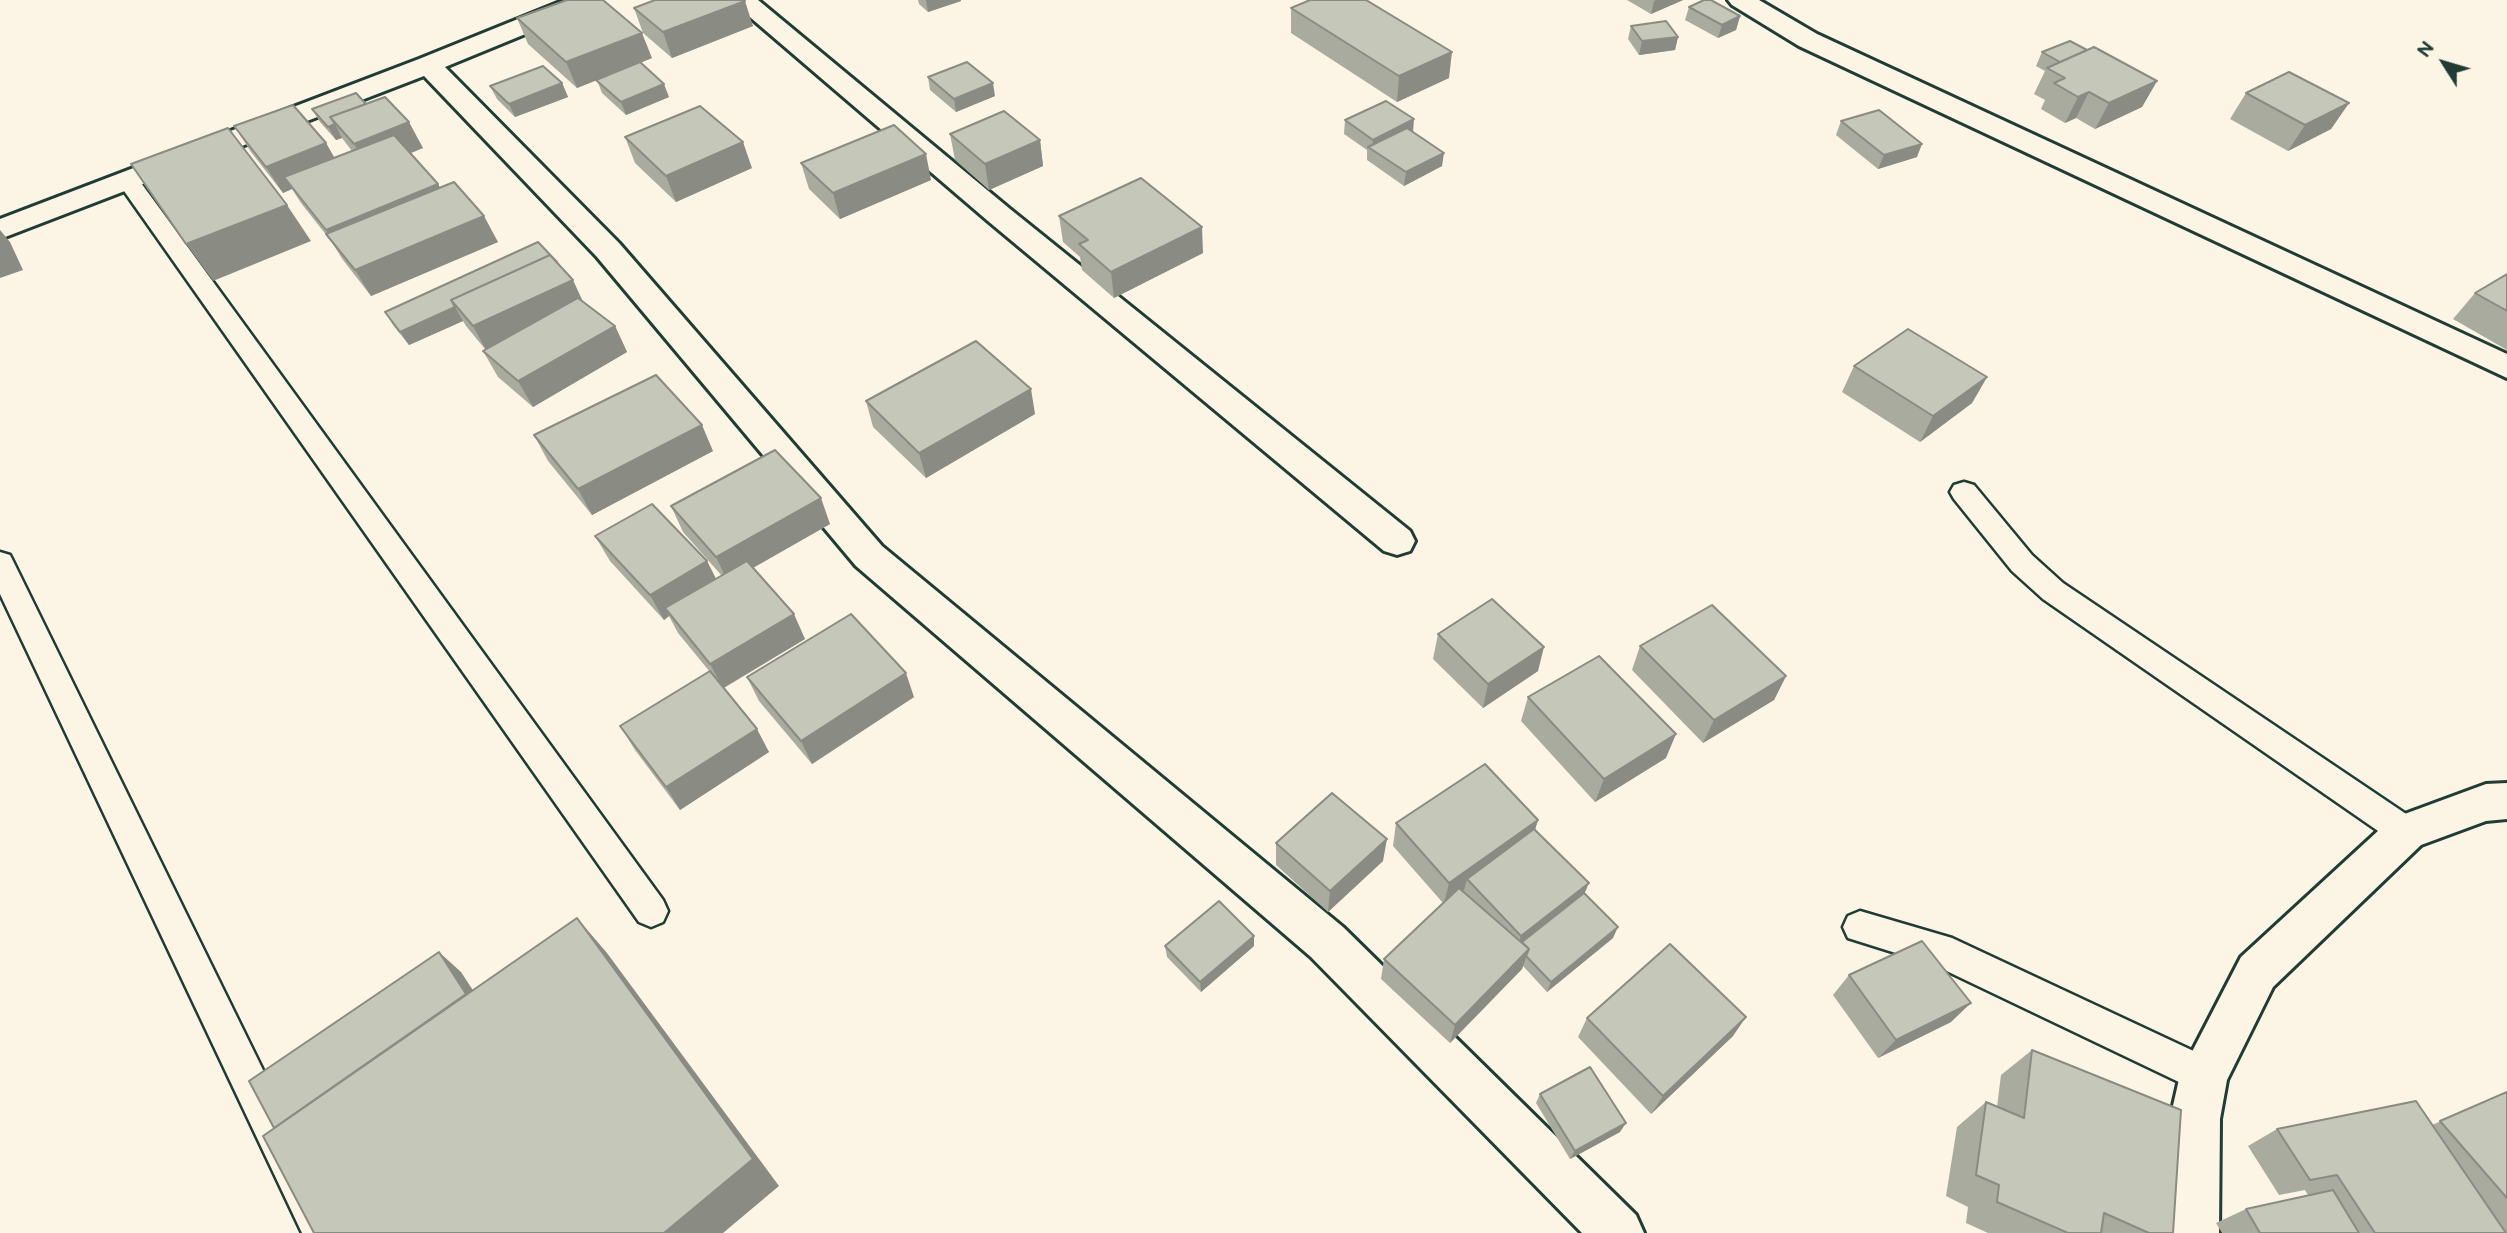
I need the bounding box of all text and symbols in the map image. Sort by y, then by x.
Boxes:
north arrow [2409,28,2479,98]
text: N [2413,37,2440,63]

